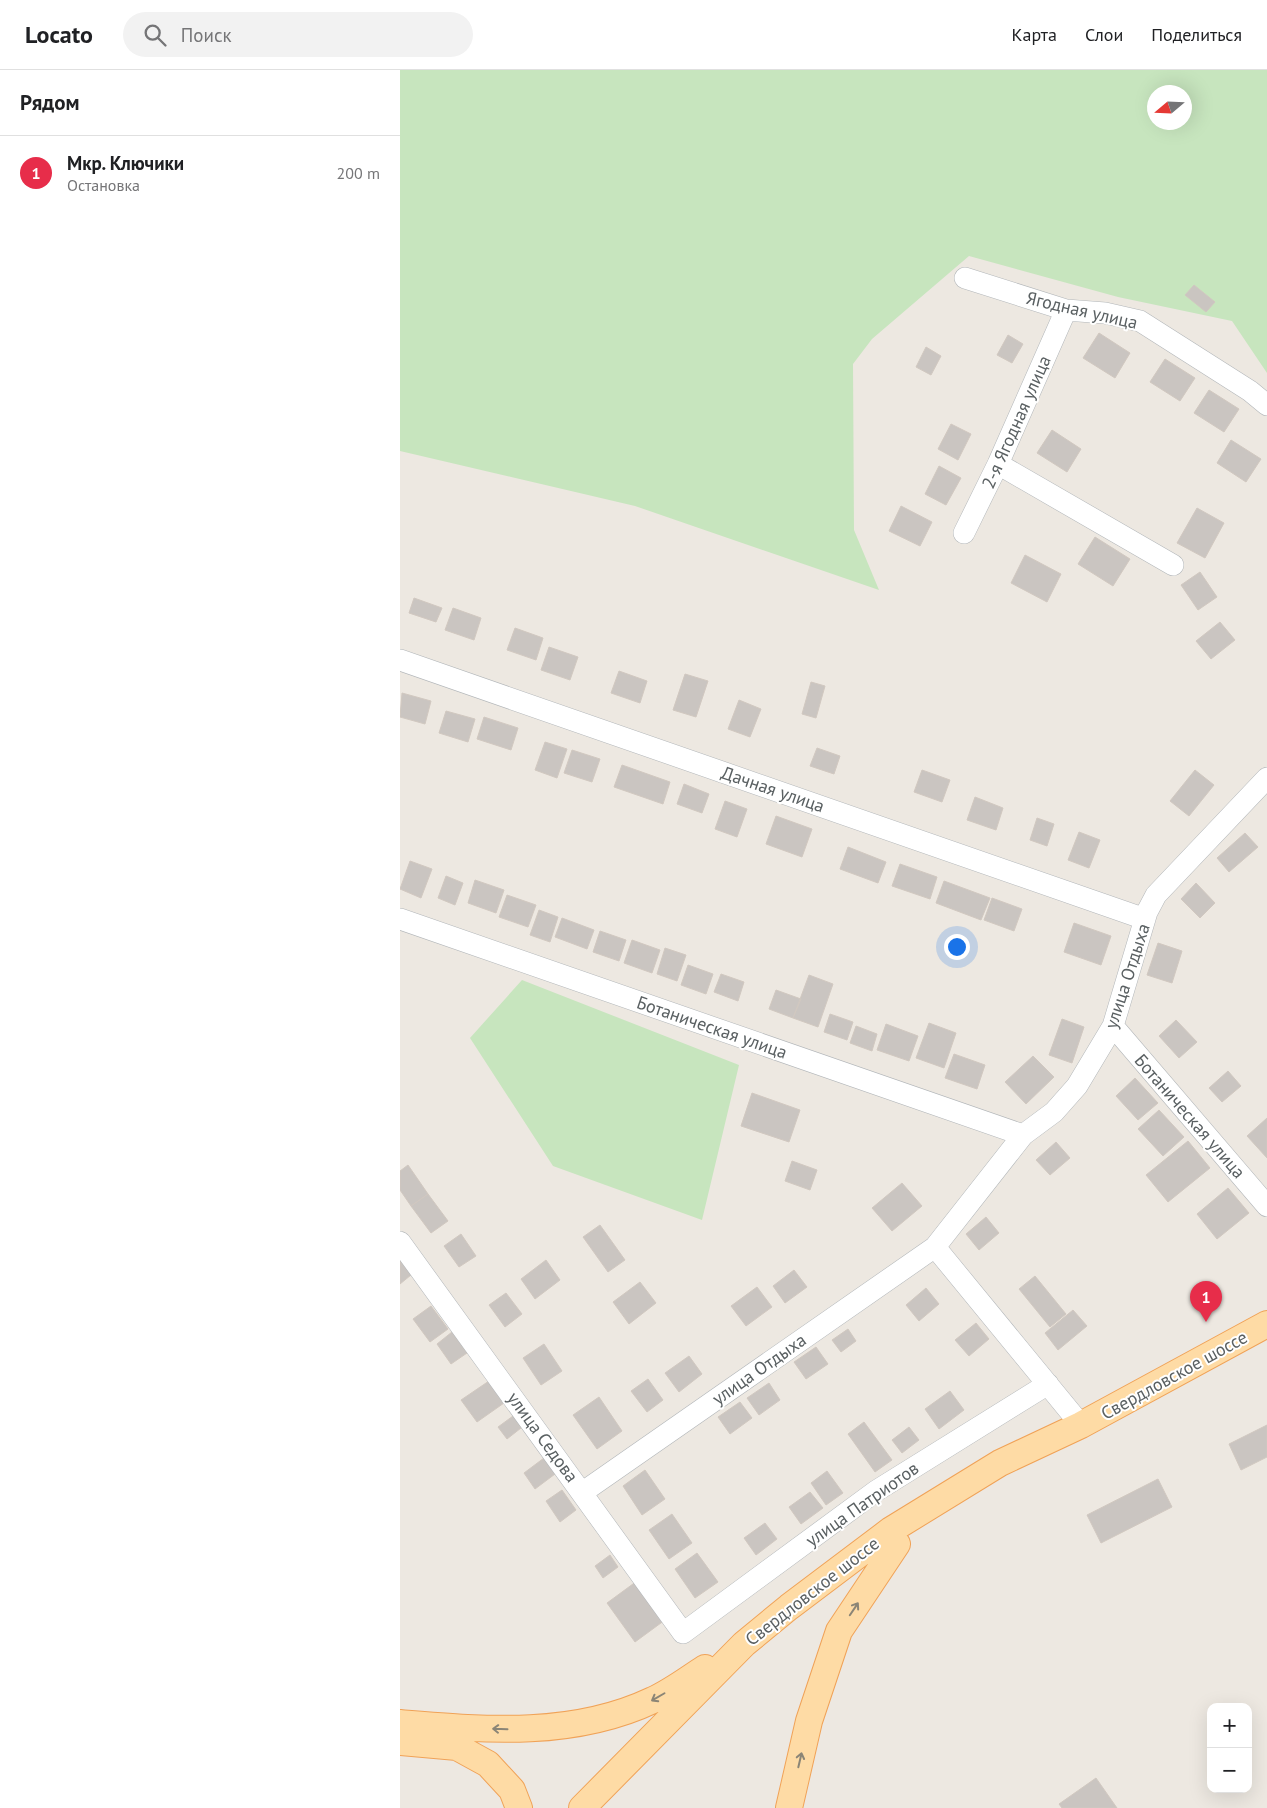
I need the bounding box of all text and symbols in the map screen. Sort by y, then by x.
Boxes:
search box [123,12,473,57]
text: Locato [25,19,93,50]
icon: search [141,21,169,49]
text: Поиск [181,23,232,47]
text: Карта [1012,23,1057,46]
text: Слои [1085,23,1123,46]
text: Поделиться [1151,23,1242,46]
north arrow [1147,85,1192,130]
text: Рядом [20,89,79,116]
text: Мкр. Ключики [67,151,184,175]
text: 1 [31,163,41,183]
text: 200 m [337,163,380,183]
text: Остановка [67,175,140,195]
street label: Ягодная улица [1024,286,1140,334]
street label: 2-я Ягодная улица [976,352,1056,492]
street label: Дачная улица [718,761,828,817]
street label: улица Отдыха [1099,920,1155,1032]
your location [944,934,970,960]
street label: Ботаническая улица [634,990,790,1064]
street label: Ботаническая улица [1130,1049,1250,1183]
pin: 1 [1190,1281,1222,1322]
street label: Свердловское шоссе [1097,1325,1251,1425]
street label: улица Отдыха [708,1328,810,1410]
street label: улица Седова [502,1387,584,1487]
street label: улица Патриотов [801,1456,923,1552]
street label: Свердловское шоссе [740,1532,884,1650]
one-way arrow [849,1602,859,1616]
one-way arrow [650,1692,665,1702]
map controls [1207,1703,1252,1793]
button: + [1207,1703,1252,1748]
one-way arrow [493,1725,509,1734]
button: − [1207,1748,1252,1793]
one-way arrow [795,1753,805,1769]

